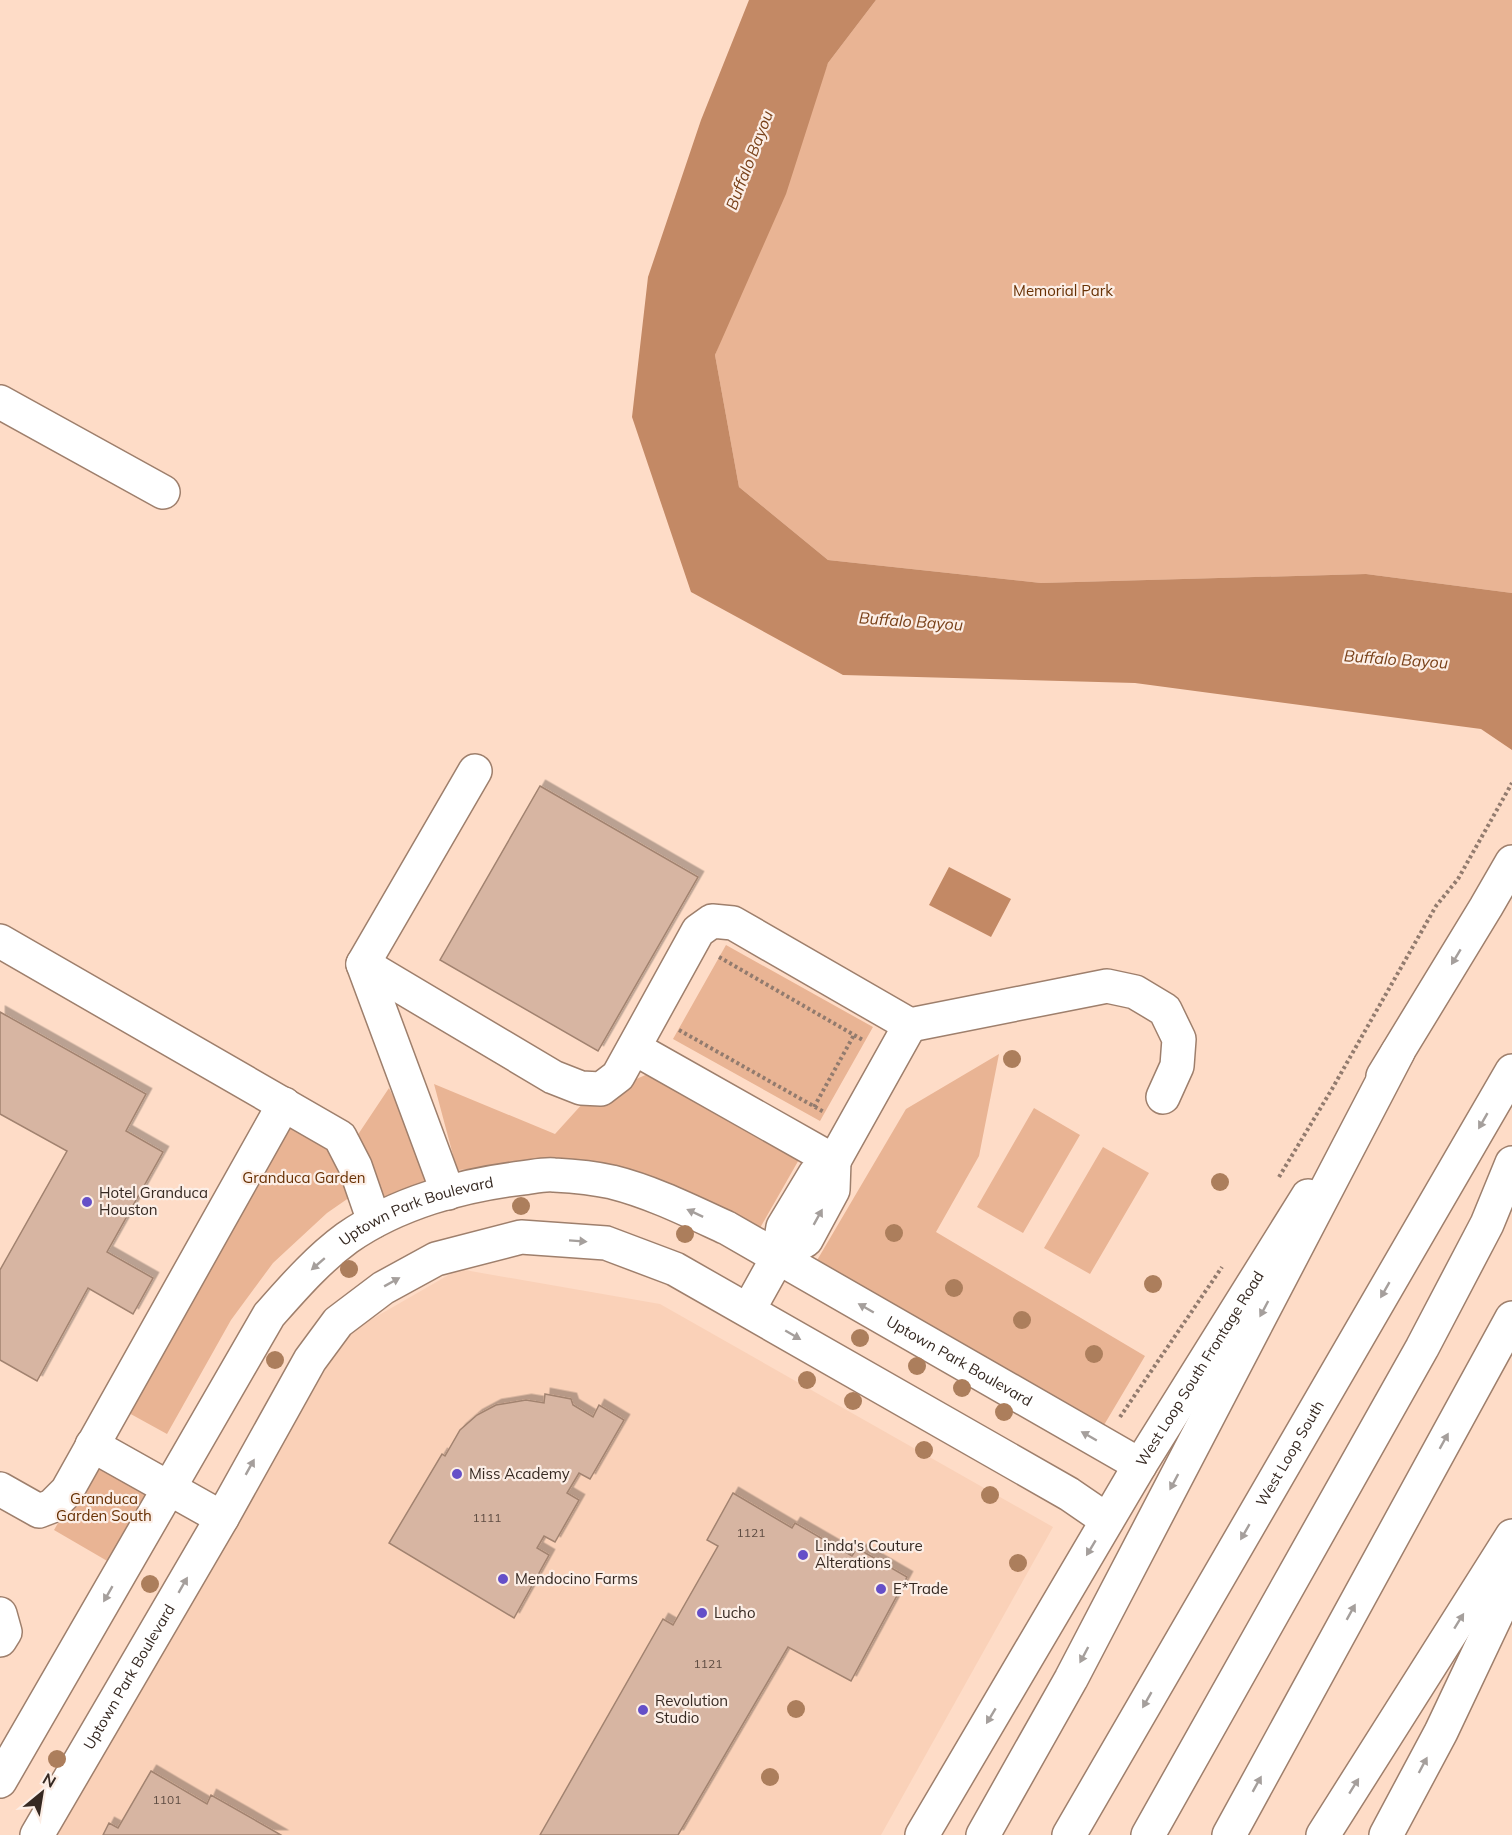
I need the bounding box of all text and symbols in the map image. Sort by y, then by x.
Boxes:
water label: Buffalo Bayou [721,108,777,212]
park label: Memorial Park [1013,281,1113,300]
water label: Buffalo Bayou [858,607,964,635]
water label: Buffalo Bayou [1343,645,1449,673]
one-way arrow [1451,949,1461,966]
one-way arrow [1478,1113,1488,1130]
park label: Granduca Garden [242,1168,366,1187]
street label: Uptown Park Boulevard [335,1172,495,1250]
place label: Hotel Granduca Houston [99,1183,208,1219]
marker: Hotel Granduca Houston [80,1195,94,1209]
one-way arrow [686,1208,704,1218]
one-way arrow [813,1208,823,1225]
one-way arrow [569,1236,588,1245]
one-way arrow [311,1257,326,1270]
street label: West Loop South Frontage Road [1132,1267,1268,1470]
one-way arrow [384,1277,401,1287]
one-way arrow [1380,1282,1390,1299]
one-way arrow [1259,1301,1269,1318]
one-way arrow [857,1303,874,1313]
street label: Uptown Park Boulevard [883,1311,1036,1410]
one-way arrow [785,1330,802,1340]
street label: West Loop South [1252,1397,1328,1510]
one-way arrow [1080,1431,1097,1441]
one-way arrow [1439,1433,1449,1450]
one-way arrow [245,1459,256,1475]
place label: Miss Academy [469,1464,570,1483]
marker: Miss Academy [450,1467,464,1481]
one-way arrow [1169,1474,1179,1491]
park label: Granduca Garden South [56,1489,152,1525]
house number: 1111 [473,1510,501,1525]
one-way arrow [1240,1523,1250,1540]
house number: 1121 [737,1525,765,1540]
place label: Linda's Couture Alterations [815,1536,923,1572]
one-way arrow [1085,1540,1096,1556]
marker: Linda's Couture Alterations [796,1548,810,1562]
place label: Mendocino Farms [515,1569,638,1588]
marker: Mendocino Farms [496,1572,510,1586]
one-way arrow [177,1577,188,1593]
place label: E*Trade [893,1579,948,1598]
marker: E*Trade [874,1582,888,1596]
one-way arrow [103,1586,113,1603]
street label: Uptown Park Boulevard [79,1601,179,1753]
place label: Lucho [714,1603,755,1622]
one-way arrow [1346,1604,1356,1621]
marker: Lucho [695,1606,709,1620]
one-way arrow [1453,1613,1464,1629]
one-way arrow [1079,1647,1089,1664]
house number: 1121 [694,1656,722,1671]
place label: Revolution Studio [655,1691,728,1727]
one-way arrow [1142,1692,1152,1709]
marker: Revolution Studio [636,1703,650,1717]
one-way arrow [986,1708,997,1724]
one-way arrow [1418,1756,1428,1773]
north arrow [12,1763,72,1823]
text: N [39,1768,60,1792]
one-way arrow [1252,1775,1262,1792]
one-way arrow [1349,1777,1360,1794]
house number: 1101 [153,1792,181,1807]

